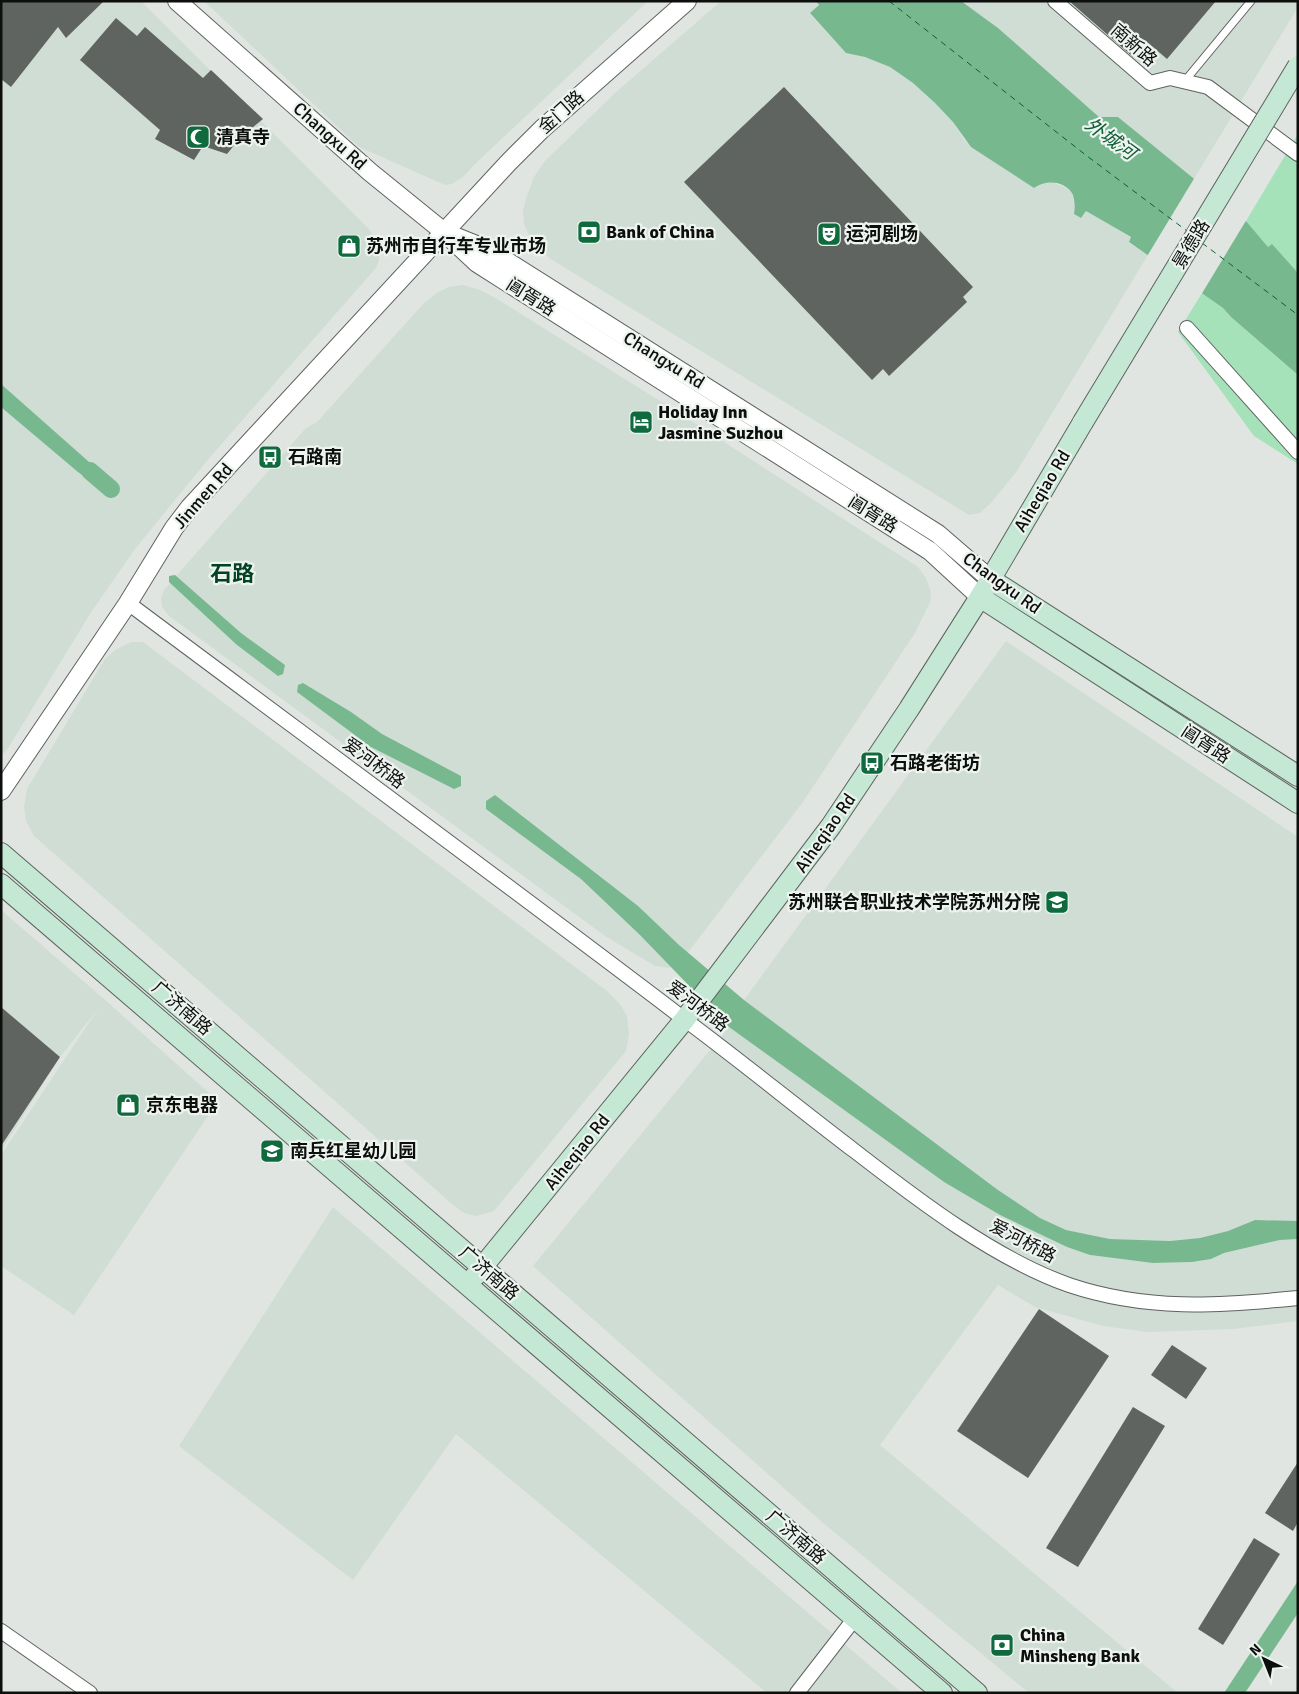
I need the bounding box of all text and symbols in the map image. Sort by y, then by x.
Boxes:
street label: 南新路 [1106,19,1162,71]
street label: 金门路 [534,86,588,138]
street label: Changxu Rd [289,97,371,175]
water label: 外城河 [1080,112,1144,168]
mosque icon: 清真寺 [185,124,211,150]
place label: 清真寺 [216,126,270,148]
street label: 景德路 [1168,215,1214,273]
bank icon: Bank of China [576,219,602,245]
place label: Bank of China [606,221,715,243]
theatre icon: 运河剧场 [816,221,842,247]
place label: 运河剧场 [846,223,918,245]
shop icon: 苏州市自行车专业市场 [336,233,362,259]
place label: 苏州市自行车专业市场 [366,235,546,257]
street label: 阊胥路 [502,273,560,321]
street label: Changxu Rd [619,326,709,394]
place label: Holiday Inn Jasmine Suzhou [658,401,783,444]
hotel icon: Holiday Inn Jasmine Suzhou [628,409,654,435]
bus stop icon: 石路南 [257,444,283,470]
place label: 石路南 [288,446,342,468]
street label: Aiheqiao Rd [1009,446,1075,536]
street label: Jinmen Rd [168,459,238,533]
street label: 阊胥路 [844,490,902,538]
street label: Changxu Rd [959,547,1045,619]
district label: 石路 [210,560,254,587]
street label: 阊胥路 [1177,720,1235,768]
street label: 爱河桥路 [339,733,409,793]
bus stop icon: 石路老街坊 [859,750,885,776]
place label: 石路老街坊 [890,752,980,774]
street label: Aiheqiao Rd [790,789,860,877]
school or university icon: 苏州联合职业技术学院苏州分院 [1044,889,1070,915]
place label: 苏州联合职业技术学院苏州分院 [788,891,1040,913]
street label: 广济南路 [148,976,216,1040]
street label: 爱河桥路 [663,976,733,1036]
shop icon: 京东电器 [115,1092,141,1118]
place label: 京东电器 [146,1094,218,1116]
street label: Aiheqiao Rd [540,1109,614,1195]
school or university icon: 南兵红星幼儿园 [259,1138,285,1164]
place label: 南兵红星幼儿园 [290,1140,416,1162]
street label: 爱河桥路 [986,1214,1060,1268]
street label: 广济南路 [455,1241,523,1305]
street label: 广济南路 [762,1505,830,1569]
place label: China Minsheng Bank [1020,1624,1140,1667]
bank icon: China Minsheng Bank [989,1632,1015,1658]
north arrow [1239,1634,1289,1684]
text: N [1246,1640,1265,1659]

